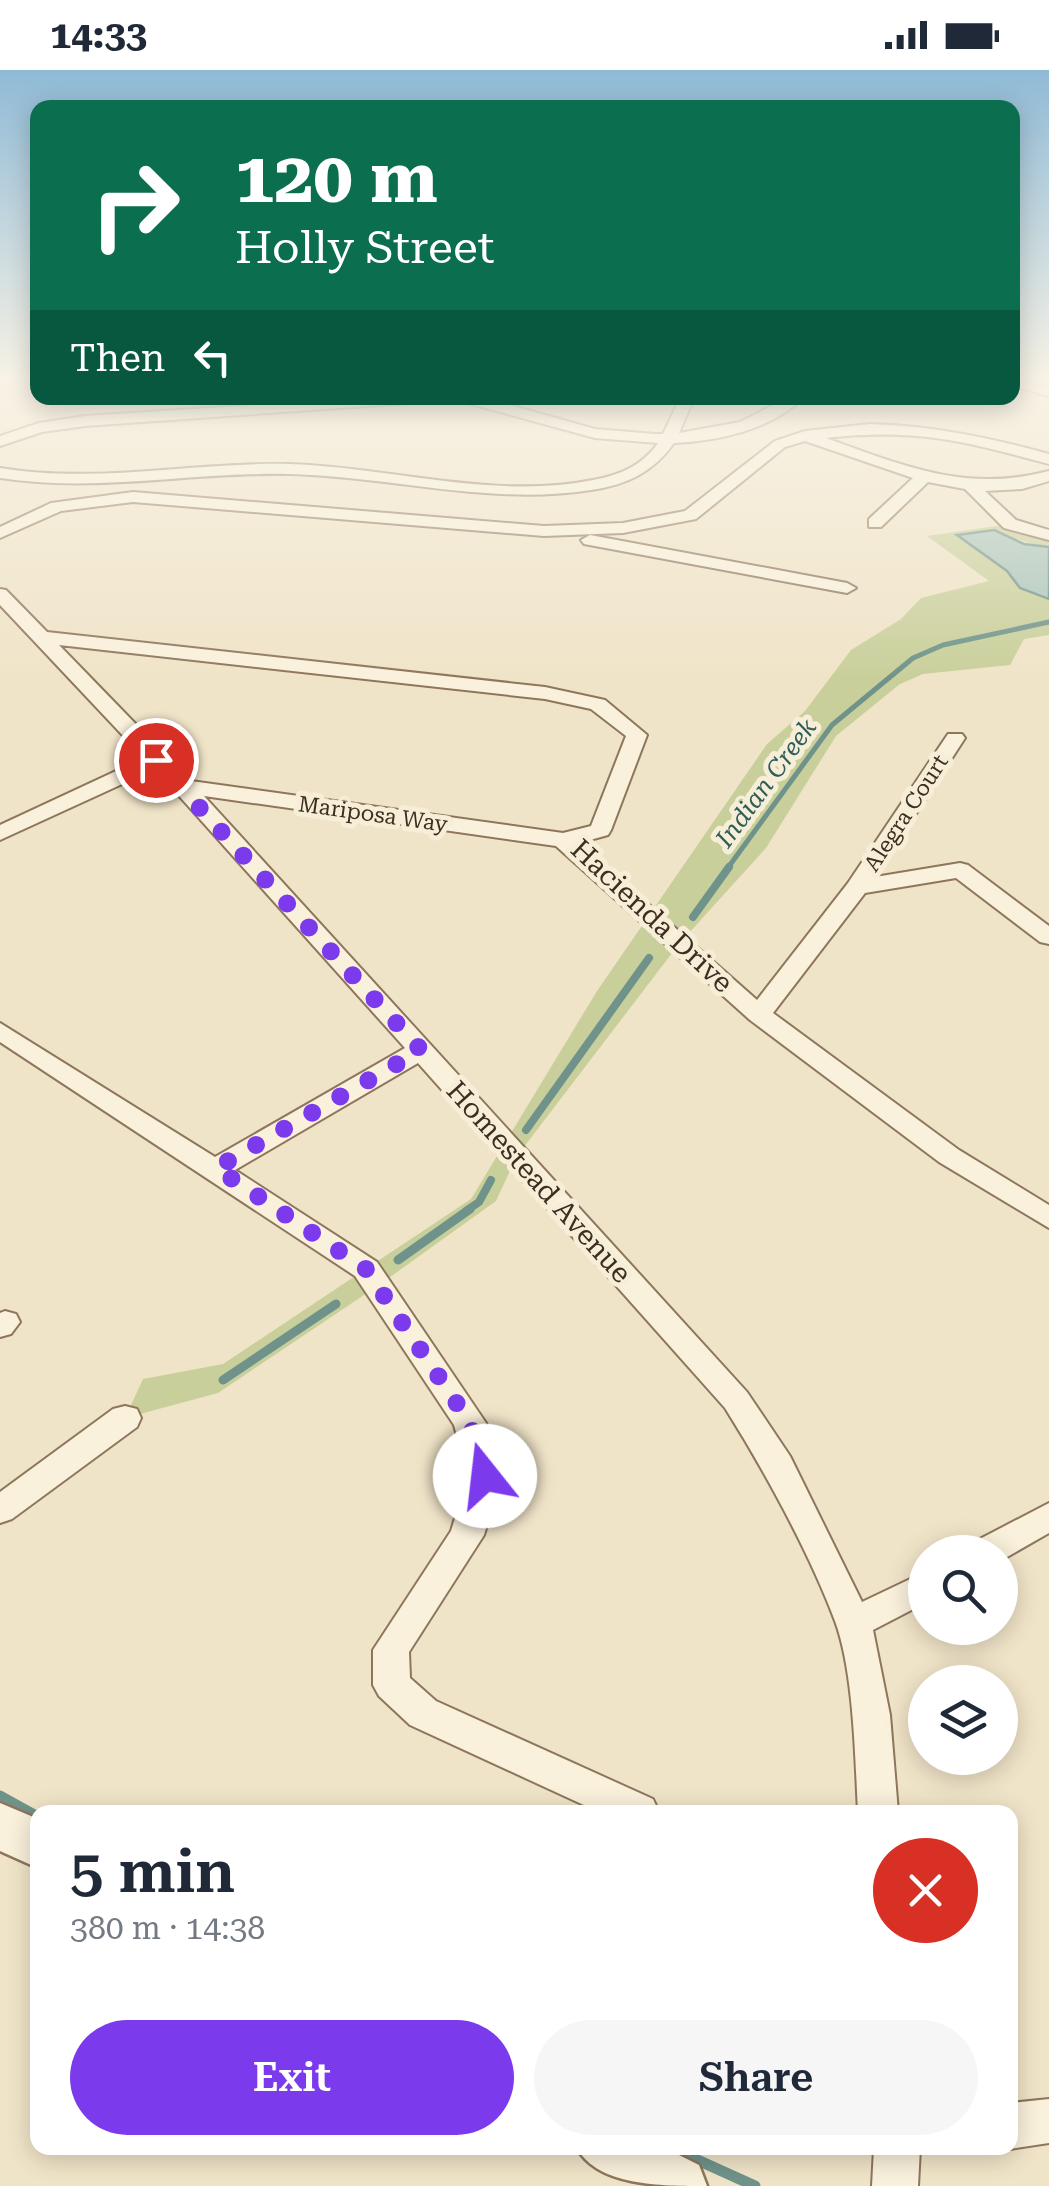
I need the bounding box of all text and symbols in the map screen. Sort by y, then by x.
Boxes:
text: 14:33 [50,13,147,57]
text: 120 m [235,137,438,219]
icon: right [70,140,200,270]
text: Holly Street [235,221,495,274]
icon: left [185,330,240,385]
text: Then [70,336,165,380]
water label: Indian Creek [709,713,822,854]
pin [114,718,199,803]
icon: arrive [129,733,184,788]
street label: Alegra Court [859,750,953,876]
street label: Mariposa Way [297,791,449,837]
street label: Hacienda Drive [564,833,740,999]
street label: Homestead Avenue [440,1074,638,1290]
position arrow [433,1424,537,1528]
map controls [908,1535,1018,1775]
button: search [908,1535,1018,1645]
button: layers [908,1665,1018,1775]
text: 5 min [70,1836,235,1907]
button: close [873,1838,978,1943]
text: 380 m · 14:38 [70,1909,265,1947]
button: Exit [70,2020,514,2135]
button: Share [534,2020,978,2135]

